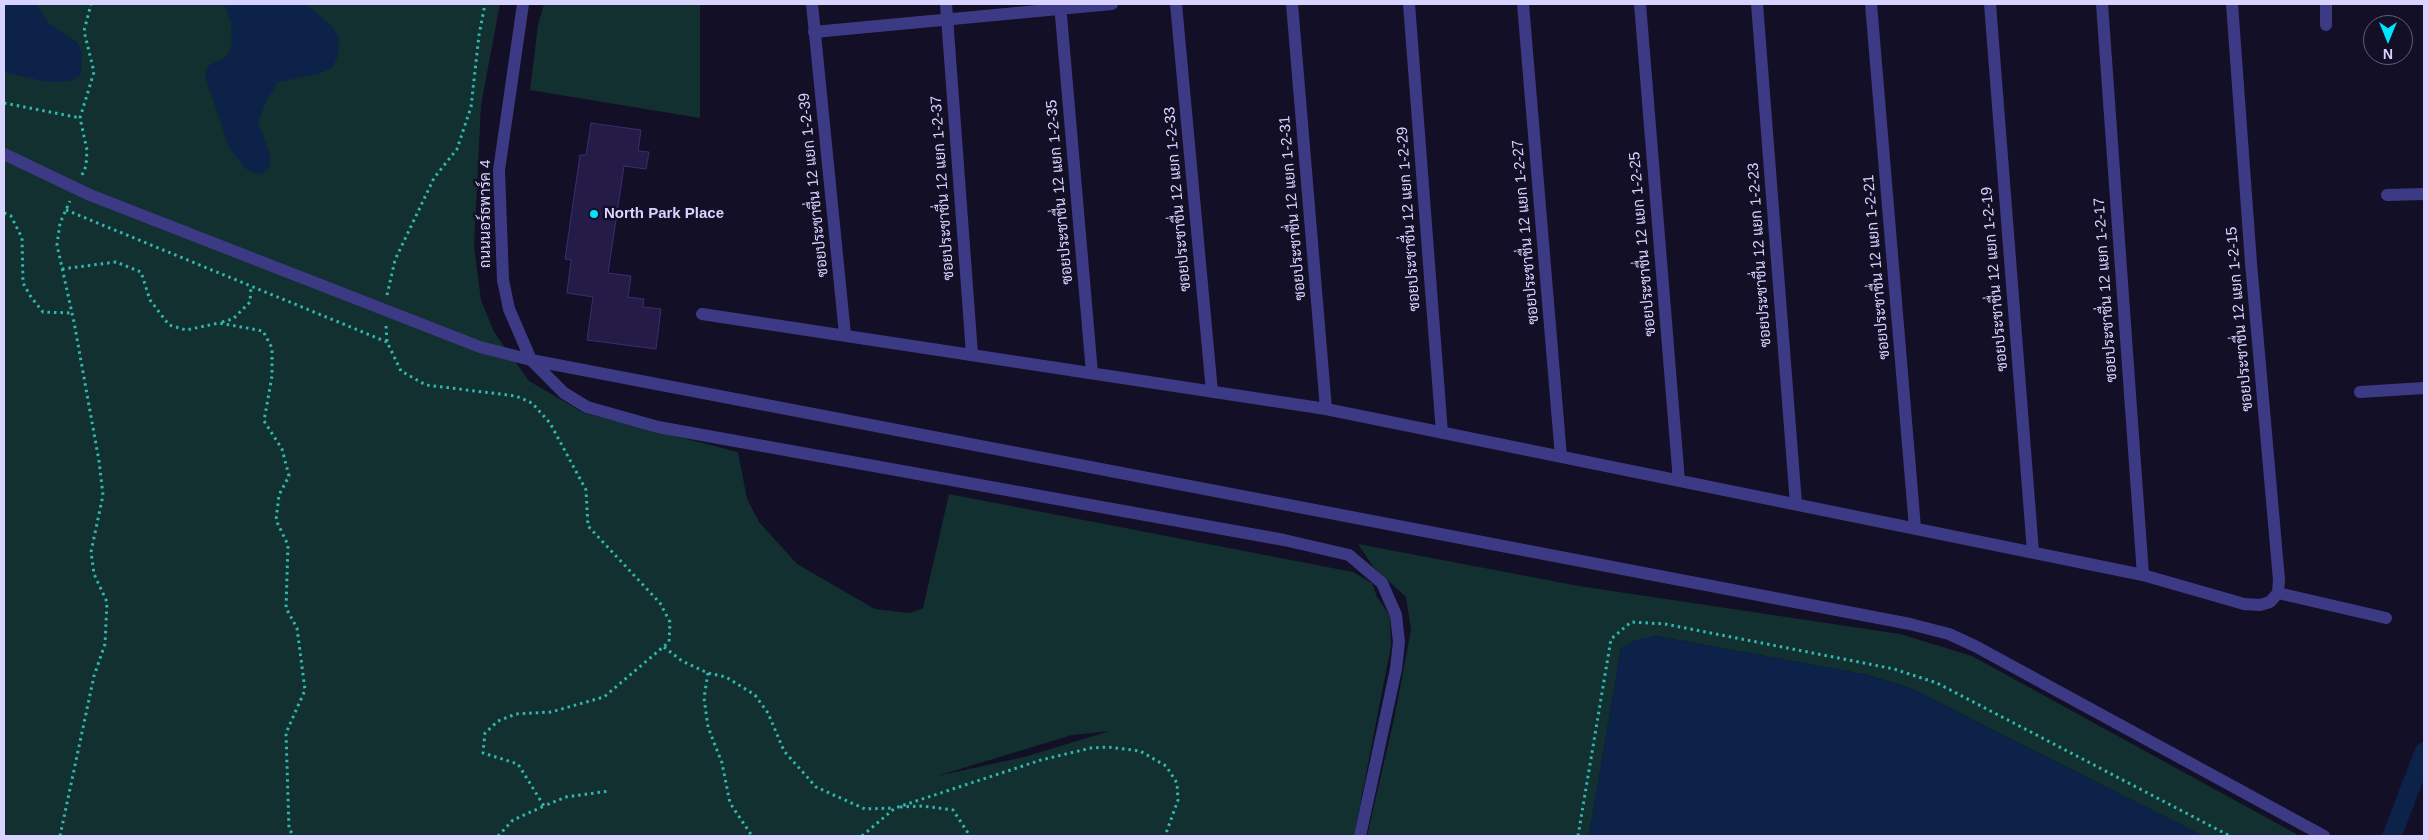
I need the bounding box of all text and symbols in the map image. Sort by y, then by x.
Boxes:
north arrow [2363,15,2413,65]
text: N [2383,46,2393,62]
street label: ซอยประชาชื่น 12 แยก 1-2-39 [795,92,833,278]
street label: ซอยประชาชื่น 12 แยก 1-2-37 [928,95,958,281]
street label: ซอยประชาชื่น 12 แยก 1-2-35 [1043,99,1077,285]
street label: ซอยประชาชื่น 12 แยก 1-2-33 [1161,106,1195,292]
street label: ซอยประชาชื่น 12 แยก 1-2-31 [1276,115,1310,301]
street label: ซอยประชาชื่น 12 แยก 1-2-29 [1394,126,1424,312]
street label: ซอยประชาชื่น 12 แยก 1-2-27 [1509,139,1543,325]
street label: ซอยประชาชื่น 12 แยก 1-2-25 [1626,151,1660,337]
street label: ถนนนอร์ธพาร์ค 4 [477,160,495,268]
street label: ซอยประชาชื่น 12 แยก 1-2-23 [1745,162,1775,348]
street label: ซอยประชาชื่น 12 แยก 1-2-21 [1860,174,1894,360]
street label: ซอยประชาชื่น 12 แยก 1-2-19 [1978,186,2012,372]
street label: ซอยประชาชื่น 12 แยก 1-2-17 [2091,197,2121,383]
place label: North Park Place [604,205,724,223]
marker: North Park Place [588,208,600,220]
street label: ซอยประชาชื่น 12 แยก 1-2-15 [2223,226,2257,412]

